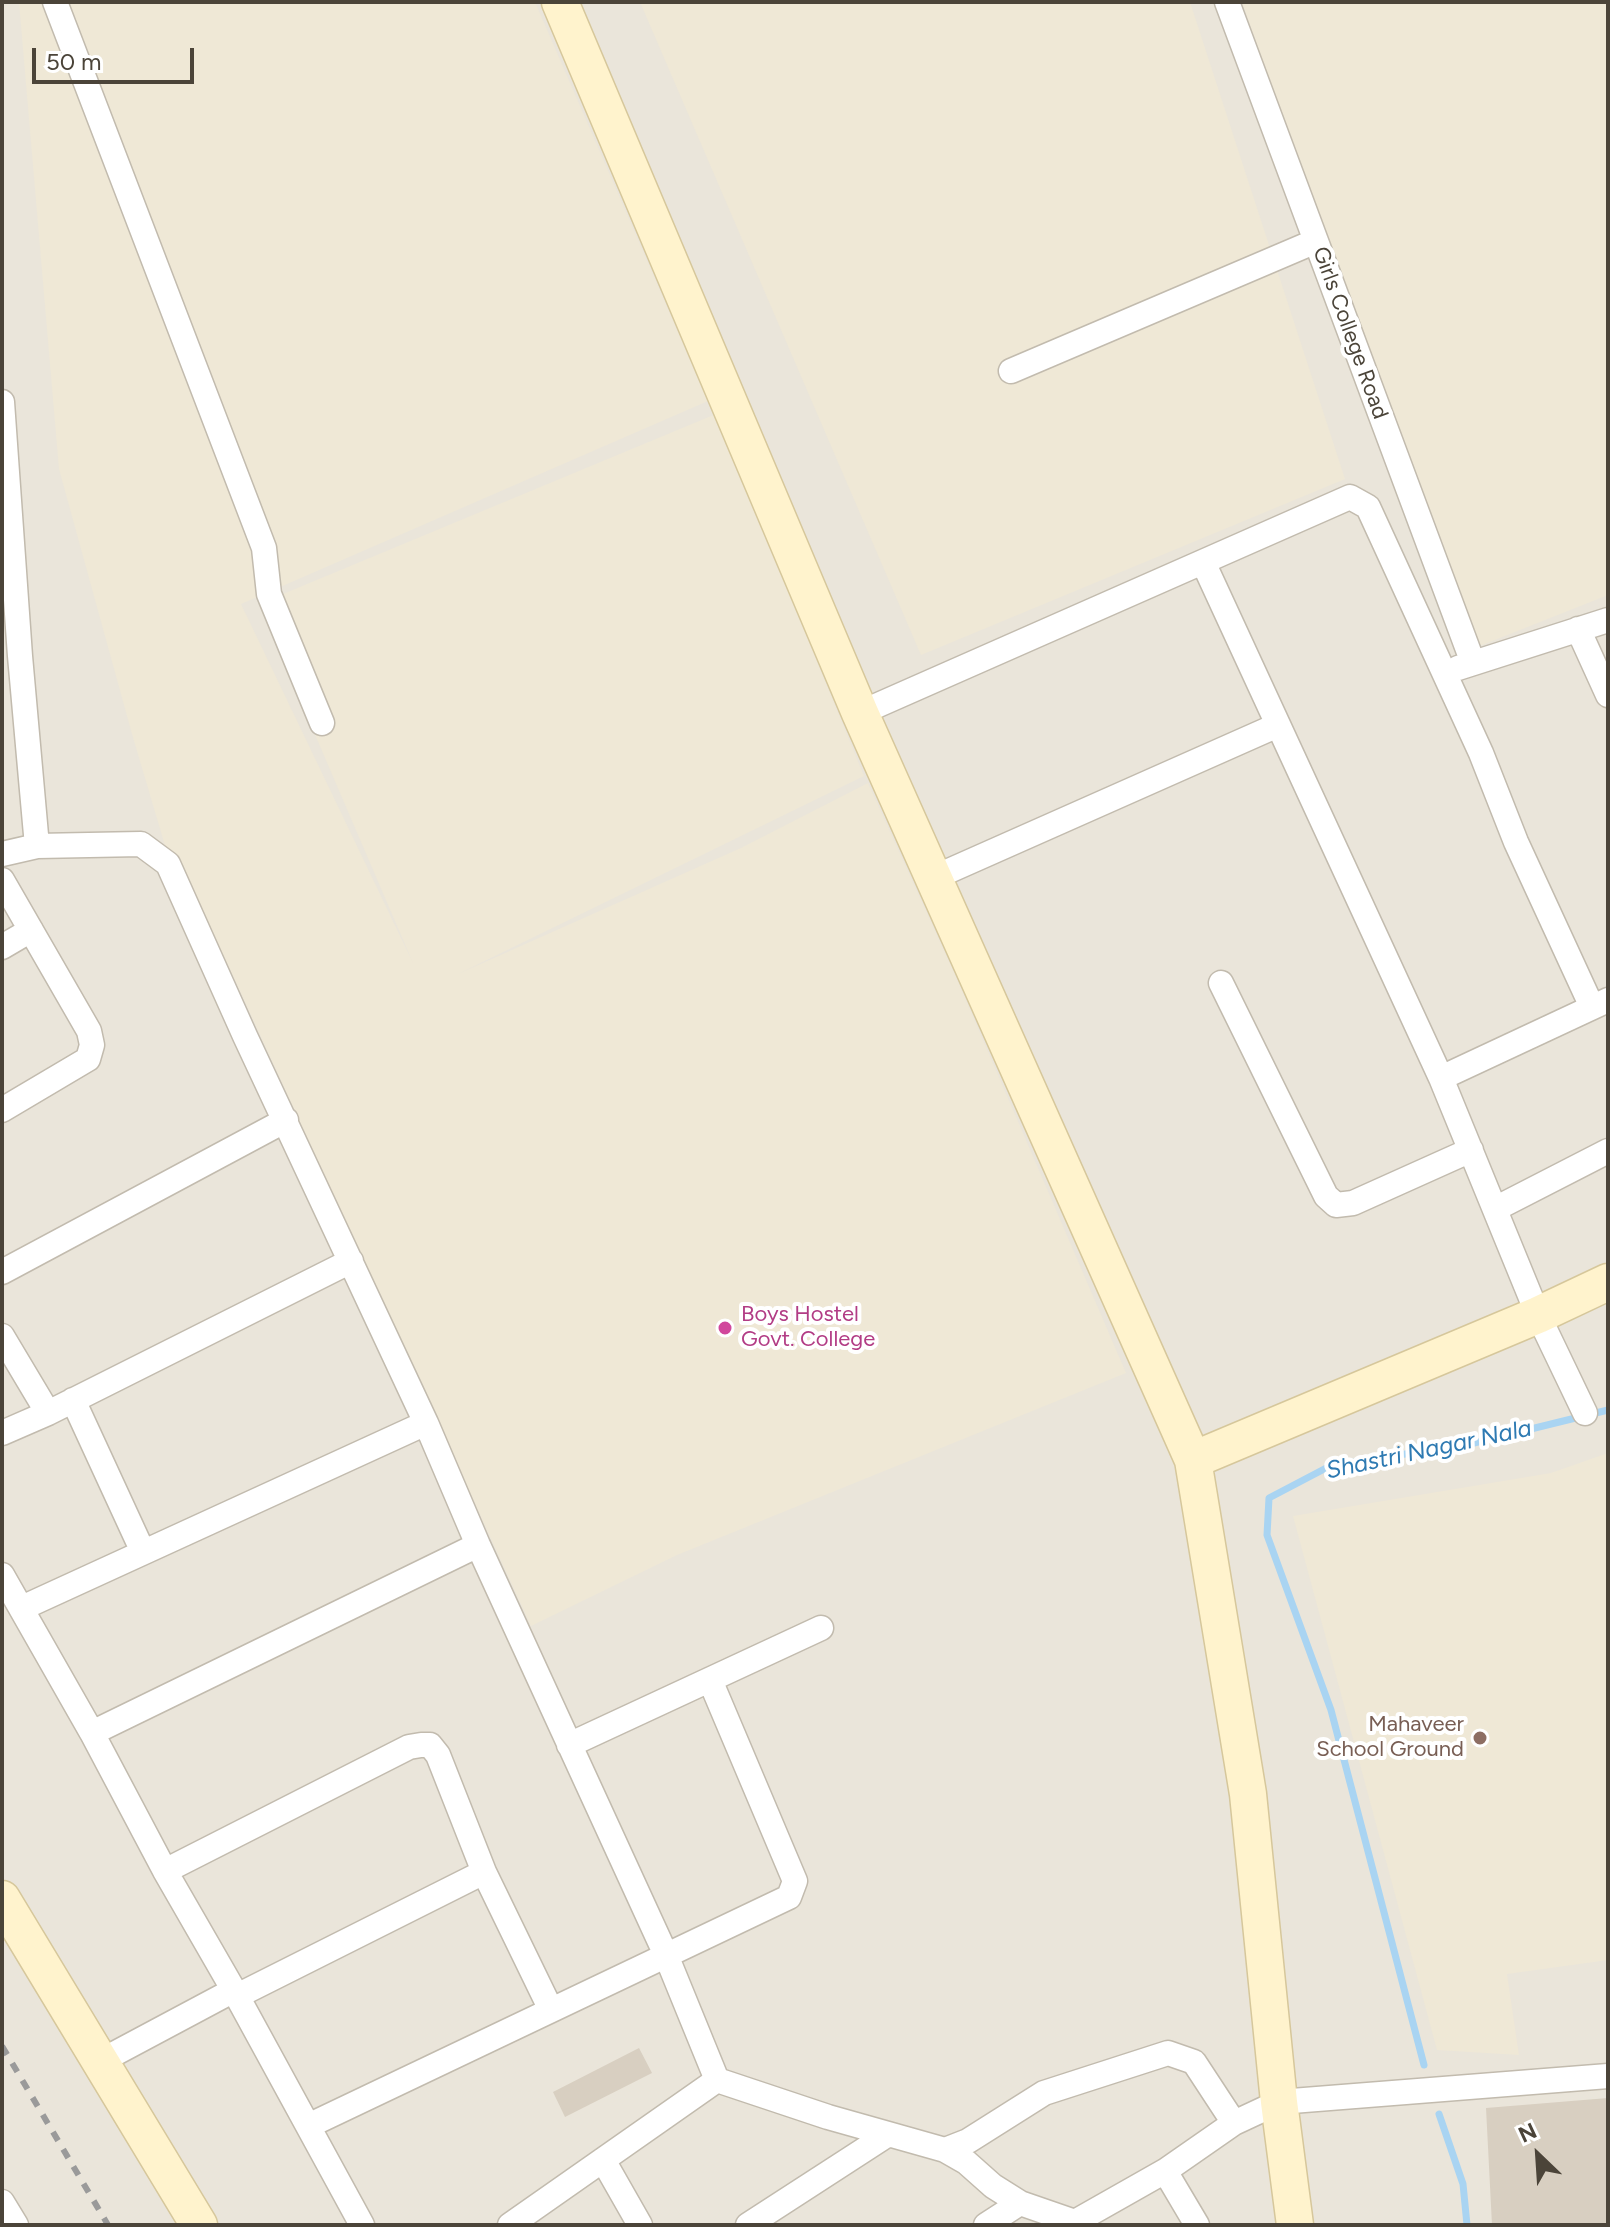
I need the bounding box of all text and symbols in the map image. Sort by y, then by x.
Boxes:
scale bar [36,32,198,82]
text: 50 m [46,47,102,76]
street label: Girls College Road [1307,243,1393,423]
place label: Boys Hostel Govt. College [741,1302,875,1354]
marker: Boys Hostel Govt. College [716,1319,734,1337]
water label: Shastri Nagar Nala [1324,1414,1534,1486]
place label: Mahaveer School Ground [1316,1712,1464,1764]
marker: Mahaveer School Ground [1471,1729,1489,1747]
north arrow [1498,2115,1578,2195]
text: N [1514,2117,1541,2149]

